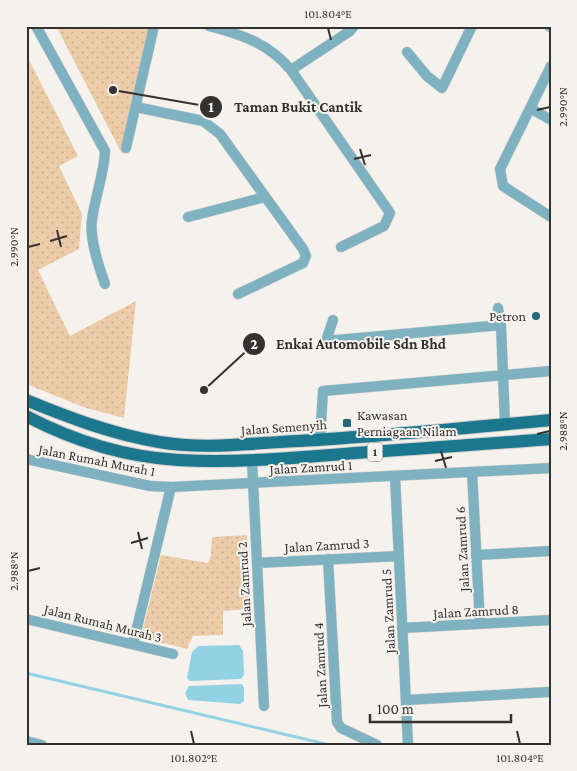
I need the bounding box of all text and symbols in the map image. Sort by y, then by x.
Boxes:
text: 101.804°E [304,7,352,21]
text: 2.990°N [556,87,570,127]
callout: Taman Bukit Cantik [199,92,372,122]
text: 1 [208,99,214,115]
text: Taman Bukit Cantik [234,99,363,115]
text: 2.990°N [7,227,21,267]
place label: Petron [489,308,526,324]
marker: Petron [530,310,542,322]
callout: Enkai Automobile Sdn Bhd [241,329,456,359]
text: 2 [250,336,258,352]
text: Enkai Automobile Sdn Bhd [276,336,447,352]
place label: Kawasan Perniagaan Nilam [357,407,457,439]
text: 2.988°N [556,411,570,451]
street label: Jalan Semenyih [238,416,328,438]
marker: Kawasan Perniagaan Nilam [341,417,353,429]
street label: Jalan Rumah Murah 1 [35,440,157,479]
road number: 1 [368,442,382,462]
street label: Jalan Zamrud 1 [267,457,353,477]
street label: Jalan Zamrud 6 [452,506,472,594]
street label: Jalan Zamrud 3 [282,535,370,555]
street label: Jalan Zamrud 2 [234,541,254,629]
text: 2.988°N [7,551,21,591]
street label: Jalan Zamrud 5 [378,568,398,656]
street label: Jalan Rumah Murah 3 [40,600,164,645]
street label: Jalan Zamrud 8 [431,601,519,621]
street label: Jalan Zamrud 4 [310,622,330,710]
scale bar [370,691,511,723]
text: 100 m [377,701,414,717]
text: 101.802°E [171,751,218,765]
text: 101.804°E [496,751,544,765]

